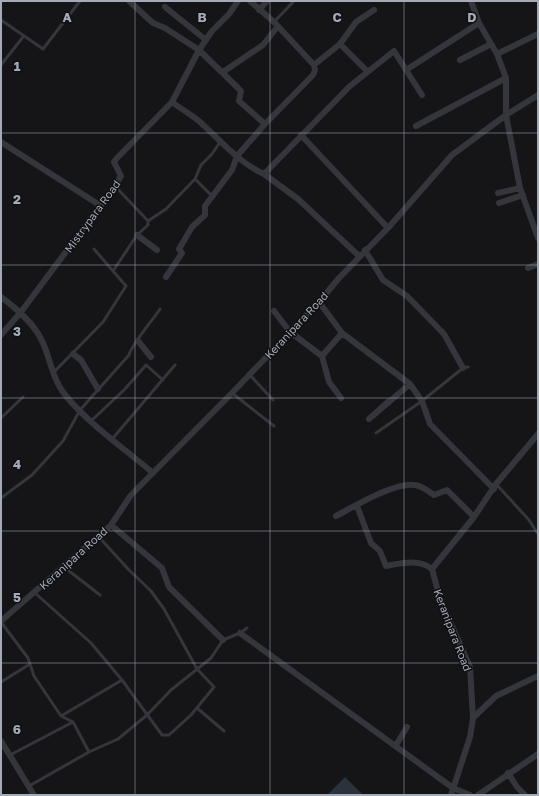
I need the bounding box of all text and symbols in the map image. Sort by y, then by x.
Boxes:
text: A [62,9,72,25]
text: B [197,9,207,25]
text: C [332,9,342,25]
text: D [467,9,477,25]
text: 1 [14,58,21,74]
street label: Mistrypara Road [61,177,123,255]
text: 2 [13,191,21,207]
street label: Keranipara Road [262,289,330,361]
text: 3 [13,323,21,339]
text: 4 [13,456,21,472]
street label: Keranipara Road [36,524,110,592]
street label: Keranipara Road [431,587,475,673]
text: 5 [13,589,21,605]
text: 6 [13,721,21,737]

